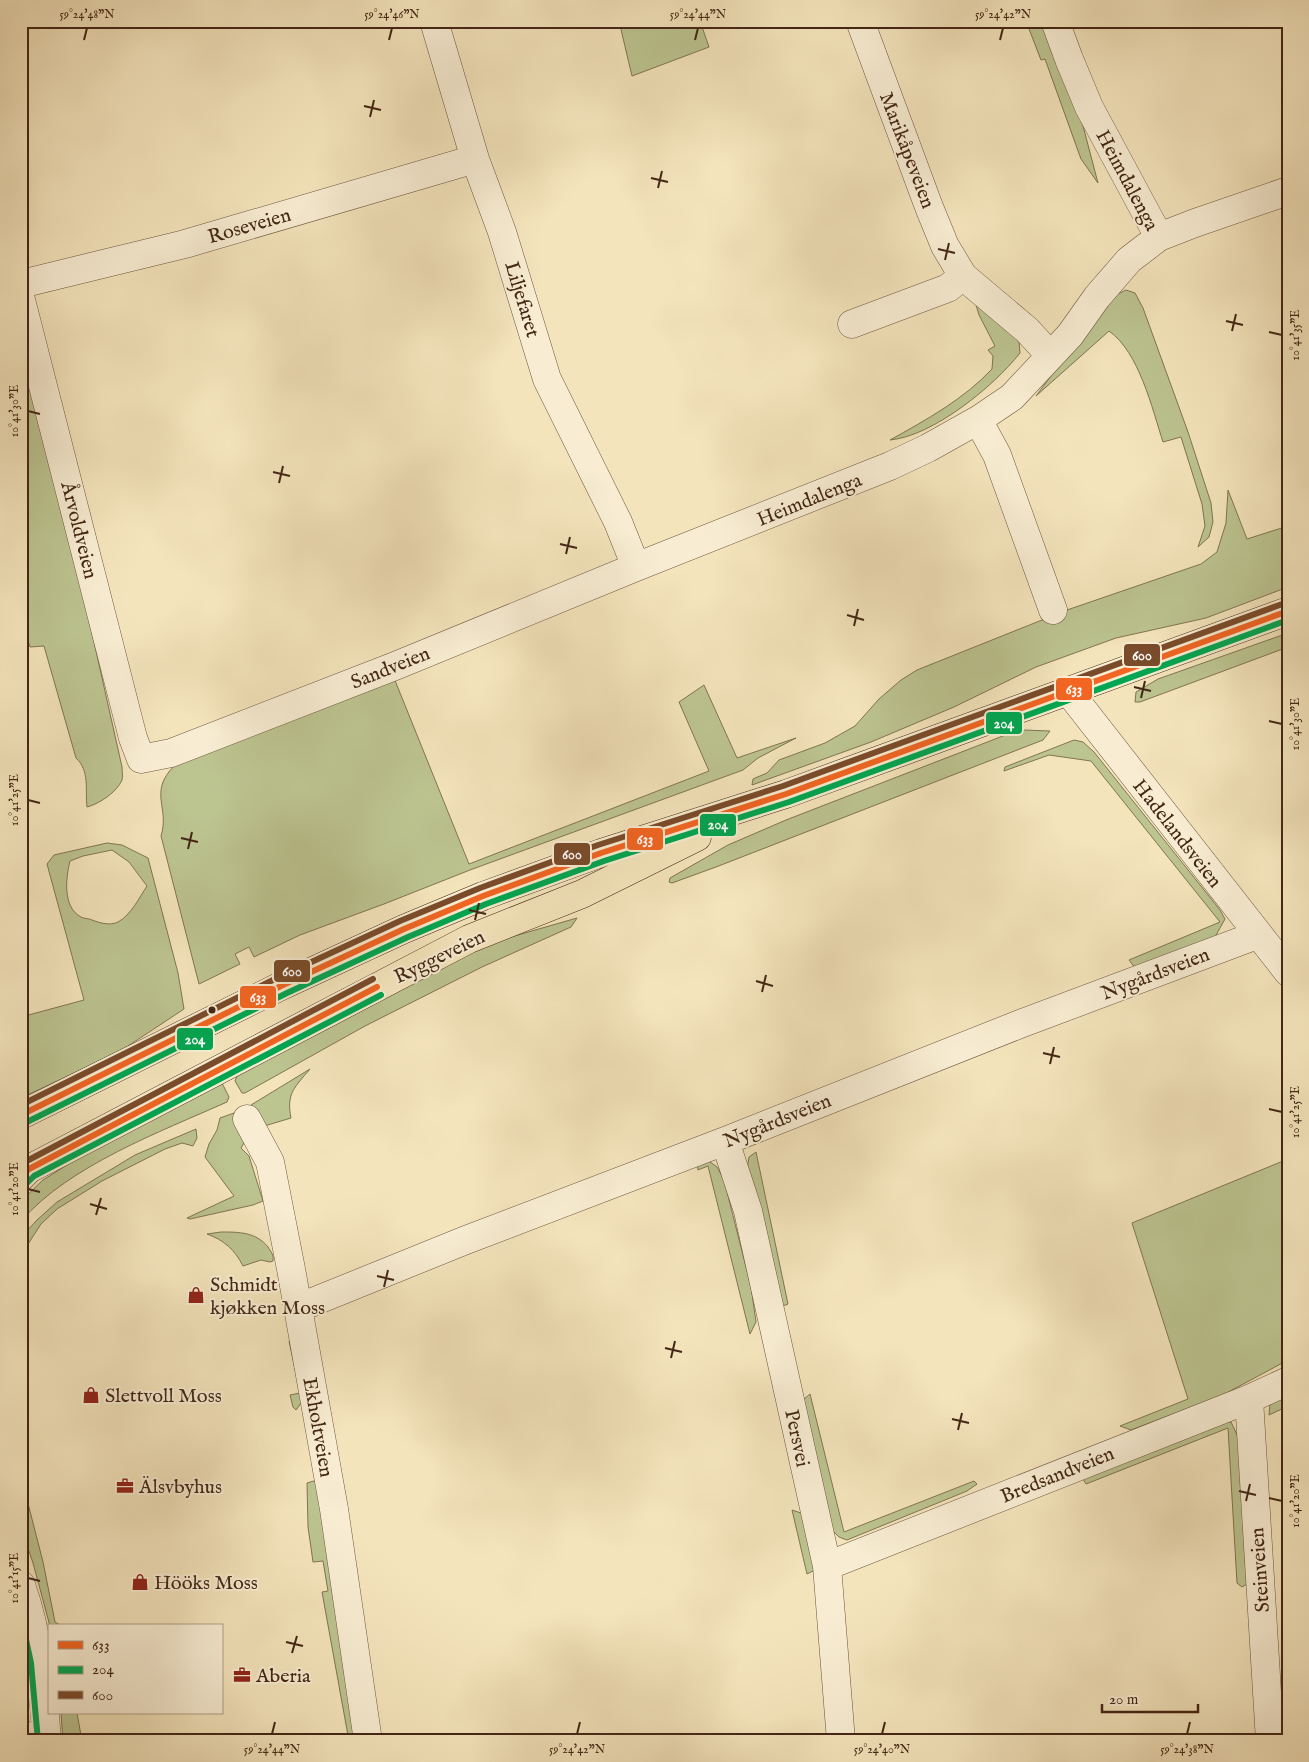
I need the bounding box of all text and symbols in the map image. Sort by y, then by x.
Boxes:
text: 59°24'48"N [59,7,115,22]
text: 59°24'46"N [364,7,420,22]
text: 59°24'44"N [670,7,727,22]
text: 59°24'42"N [975,7,1032,22]
street label: Marikåpeveien [873,89,940,213]
street label: Heimdalenga [1090,126,1164,236]
street label: Roseveien [205,203,294,250]
street label: Liljefaret [498,258,545,341]
text: 10°41'35"E [1288,310,1303,360]
text: 10°41'30"E [7,385,22,437]
street label: Heimdalenga [753,468,866,533]
street label: Årvoldveien [54,478,103,582]
street label: Sandveien [347,641,434,696]
line badge: 600 [1123,643,1161,667]
text: 600 [1132,647,1152,665]
line badge: 633 [1055,677,1093,701]
text: 633 [1066,681,1082,699]
text: 10°41'30"E [1288,698,1303,750]
line badge: 204 [985,711,1023,735]
text: 204 [994,715,1015,733]
text: 10°41'25"E [7,774,22,826]
street label: Hadelandsveien [1127,775,1227,894]
line badge: 204 [699,813,737,837]
text: 204 [708,816,729,834]
line badge: 633 [626,827,664,851]
text: 633 [637,831,653,849]
line badge: 600 [553,842,591,866]
text: 600 [562,846,582,864]
street label: Ryggeveien [390,925,489,990]
street label: Nygårdsveien [1098,942,1214,1006]
line badge: 600 [273,959,311,983]
text: 600 [282,963,302,981]
line badge: 633 [239,985,277,1009]
text: 633 [250,989,266,1007]
unlabelled marker [207,1005,217,1015]
line badge: 204 [176,1027,214,1051]
text: 204 [185,1031,206,1049]
text: 10°41'25"E [1288,1086,1303,1138]
street label: Nygårdsveien [720,1088,835,1154]
text: 10°41'20"E [7,1162,22,1216]
place label: Schmidt kjøkken Moss [210,1273,325,1321]
shop icon: Schmidt kjøkken Moss [186,1285,206,1305]
street label: Ekholtveien [296,1375,339,1480]
place label: Slettvoll Moss [105,1384,222,1409]
shop icon: Slettvoll Moss [81,1385,101,1405]
street label: Persvei [778,1407,815,1469]
street label: Bredsandveien [997,1441,1118,1510]
text: 10°41'20"E [1288,1474,1303,1528]
place label: Älsvbyhus [138,1475,222,1500]
office icon: Älsvbyhus [115,1476,135,1496]
street label: Steinveien [1245,1526,1276,1613]
text: 10°41'15"E [7,1553,22,1603]
place label: Hööks Moss [154,1571,258,1596]
shop icon: Hööks Moss [130,1572,150,1592]
legend [48,1624,222,1714]
text: 633 [92,1636,110,1655]
text: 204 [92,1660,114,1679]
place label: Aberia [255,1664,311,1689]
office icon: Aberia [232,1665,252,1685]
scale bar [1102,1682,1198,1714]
text: 600 [92,1686,113,1705]
text: 20 m [1109,1690,1139,1709]
text: 59°24'44"N [244,1742,301,1757]
text: 59°24'42"N [549,1742,606,1757]
text: 59°24'40"N [854,1742,911,1757]
text: 59°24'38"N [1160,1742,1214,1757]

